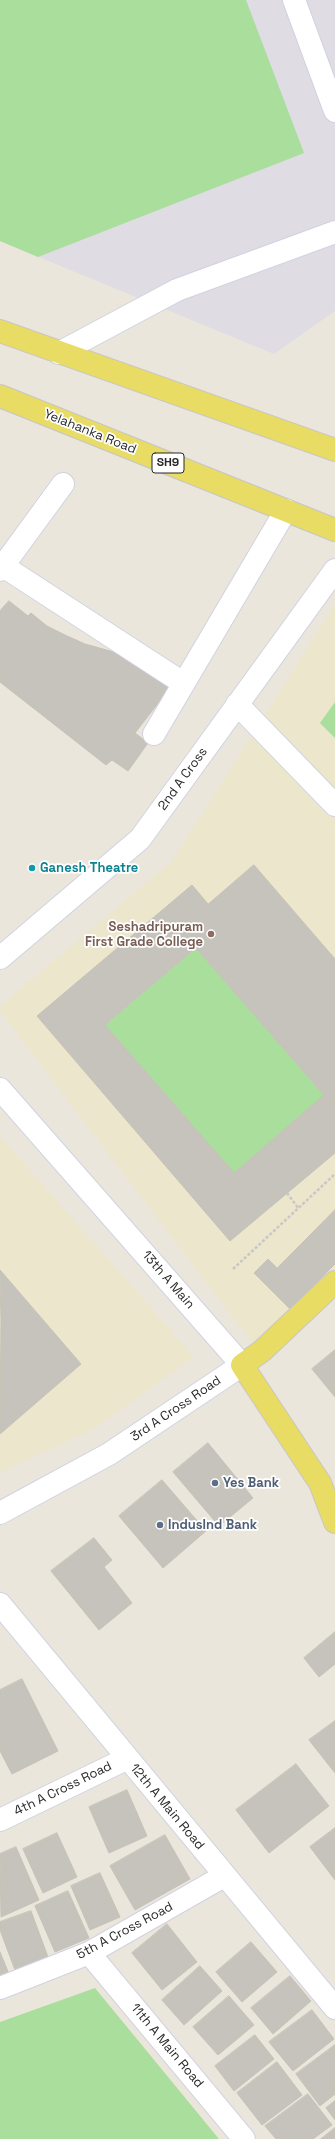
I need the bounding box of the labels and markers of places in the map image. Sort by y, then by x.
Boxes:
place label: Ganesh Theatre [40,860,138,876]
marker: Ganesh Theatre [27,863,37,873]
place label: Seshadripuram First Grade College [85,919,203,950]
marker: Seshadripuram First Grade College [206,929,216,939]
place label: Yes Bank [223,1475,279,1491]
marker: Yes Bank [210,1478,220,1488]
place label: IndusInd Bank [168,1517,257,1533]
marker: IndusInd Bank [155,1520,165,1530]

